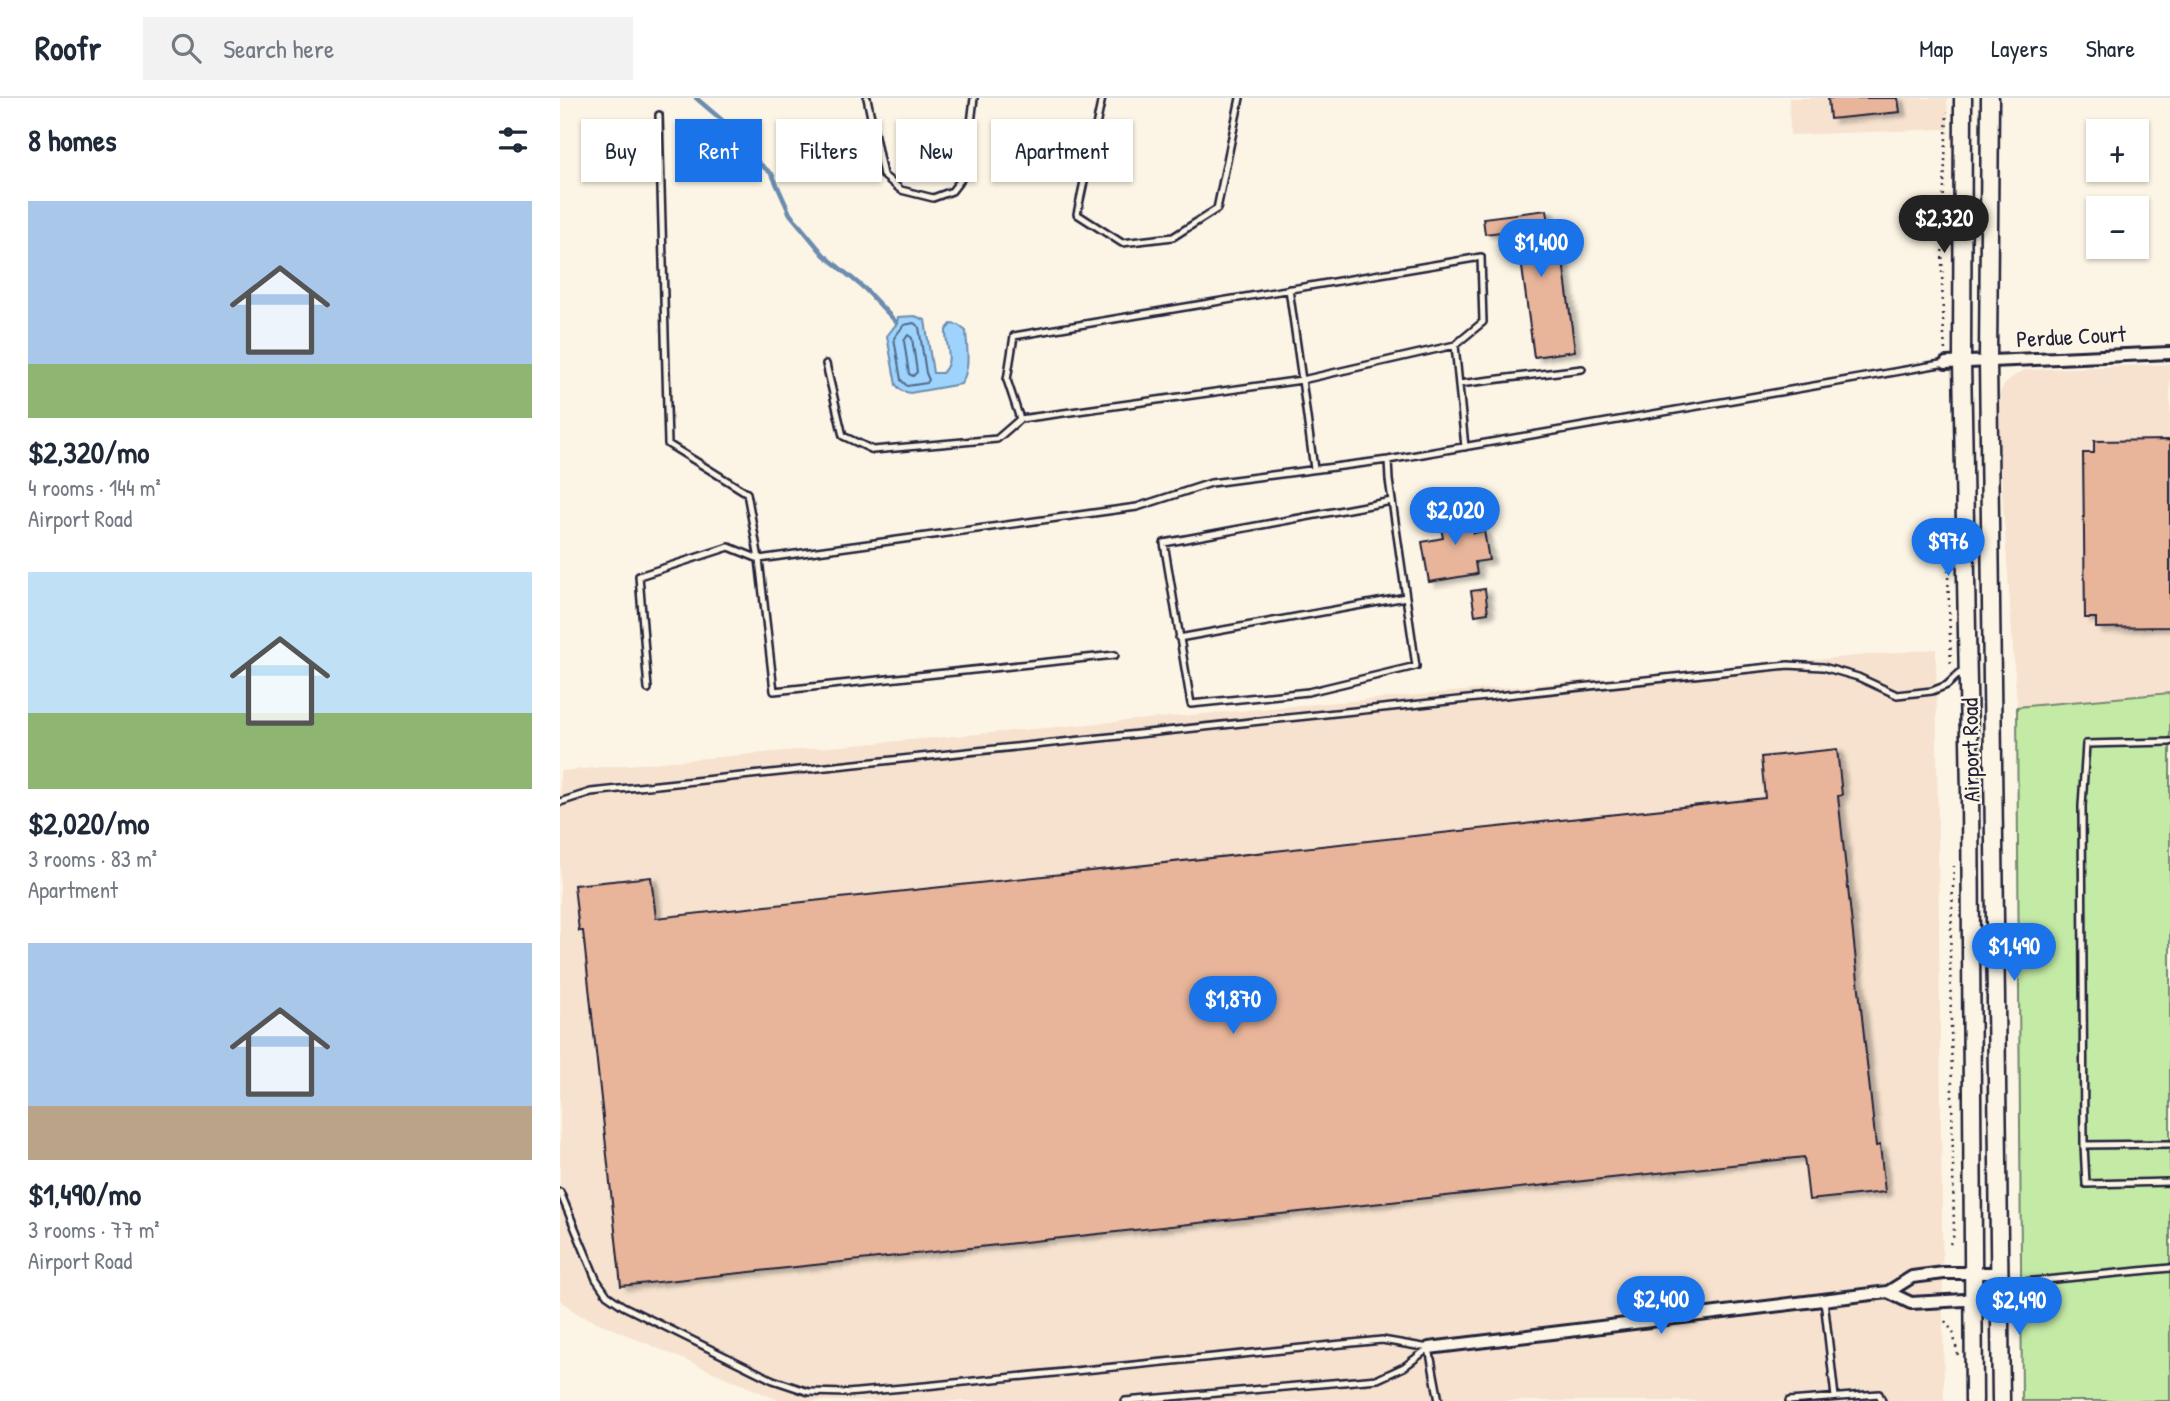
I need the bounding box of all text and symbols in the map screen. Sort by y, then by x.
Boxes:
search box [143,17,633,80]
text: Roofr [35,26,101,70]
icon: search [167,29,205,67]
text: Search here [223,31,334,66]
text: Map [1919,32,1953,64]
text: Layers [1991,32,2048,64]
text: Share [2086,32,2135,64]
chip: Buy [581,119,661,182]
chip: Rent [675,119,762,182]
chip: Filters [776,119,882,182]
chip: New [896,119,977,182]
chip: Apartment [991,119,1133,182]
map controls [2086,119,2149,259]
button: + [2086,119,2149,182]
text: 8 homes [28,120,116,160]
icon: filters [494,121,532,159]
pin: $2,320 [1887,195,2001,255]
button: − [2086,196,2149,259]
text: $2,320 [1915,202,1973,233]
pin: $1,400 [1484,220,1598,279]
text: $1,400 [1514,226,1568,257]
icon: home [217,247,343,373]
street label: Perdue Court [2015,318,2128,354]
text: $2,320/mo [28,432,149,472]
text: 4 rooms · 144 m² [28,472,161,503]
pin: $2,020 [1398,488,1512,547]
text: $2,020 [1426,494,1484,525]
text: Airport Road [28,503,132,534]
pin: $976 [1907,518,1989,578]
text: $976 [1928,525,1968,556]
icon: home [217,618,343,744]
street label: Airport Road [1954,698,1986,802]
text: $2,020/mo [28,803,149,843]
text: 3 rooms · 83 m² [28,843,157,874]
text: Apartment [28,874,118,905]
pin: $1,490 [1957,924,2071,983]
text: $1,490 [1988,930,2040,961]
pin: $1,870 [1176,976,1290,1036]
text: $1,870 [1205,983,1261,1014]
icon: home [217,989,343,1115]
text: $1,490/mo [28,1174,141,1214]
text: 3 rooms · 77 m² [28,1214,160,1245]
text: Airport Road [28,1245,132,1276]
pin: $2,400 [1604,1276,1718,1336]
pin: $2,490 [1962,1278,2076,1337]
text: $2,400 [1633,1283,1689,1314]
text: $2,490 [1992,1284,2046,1315]

